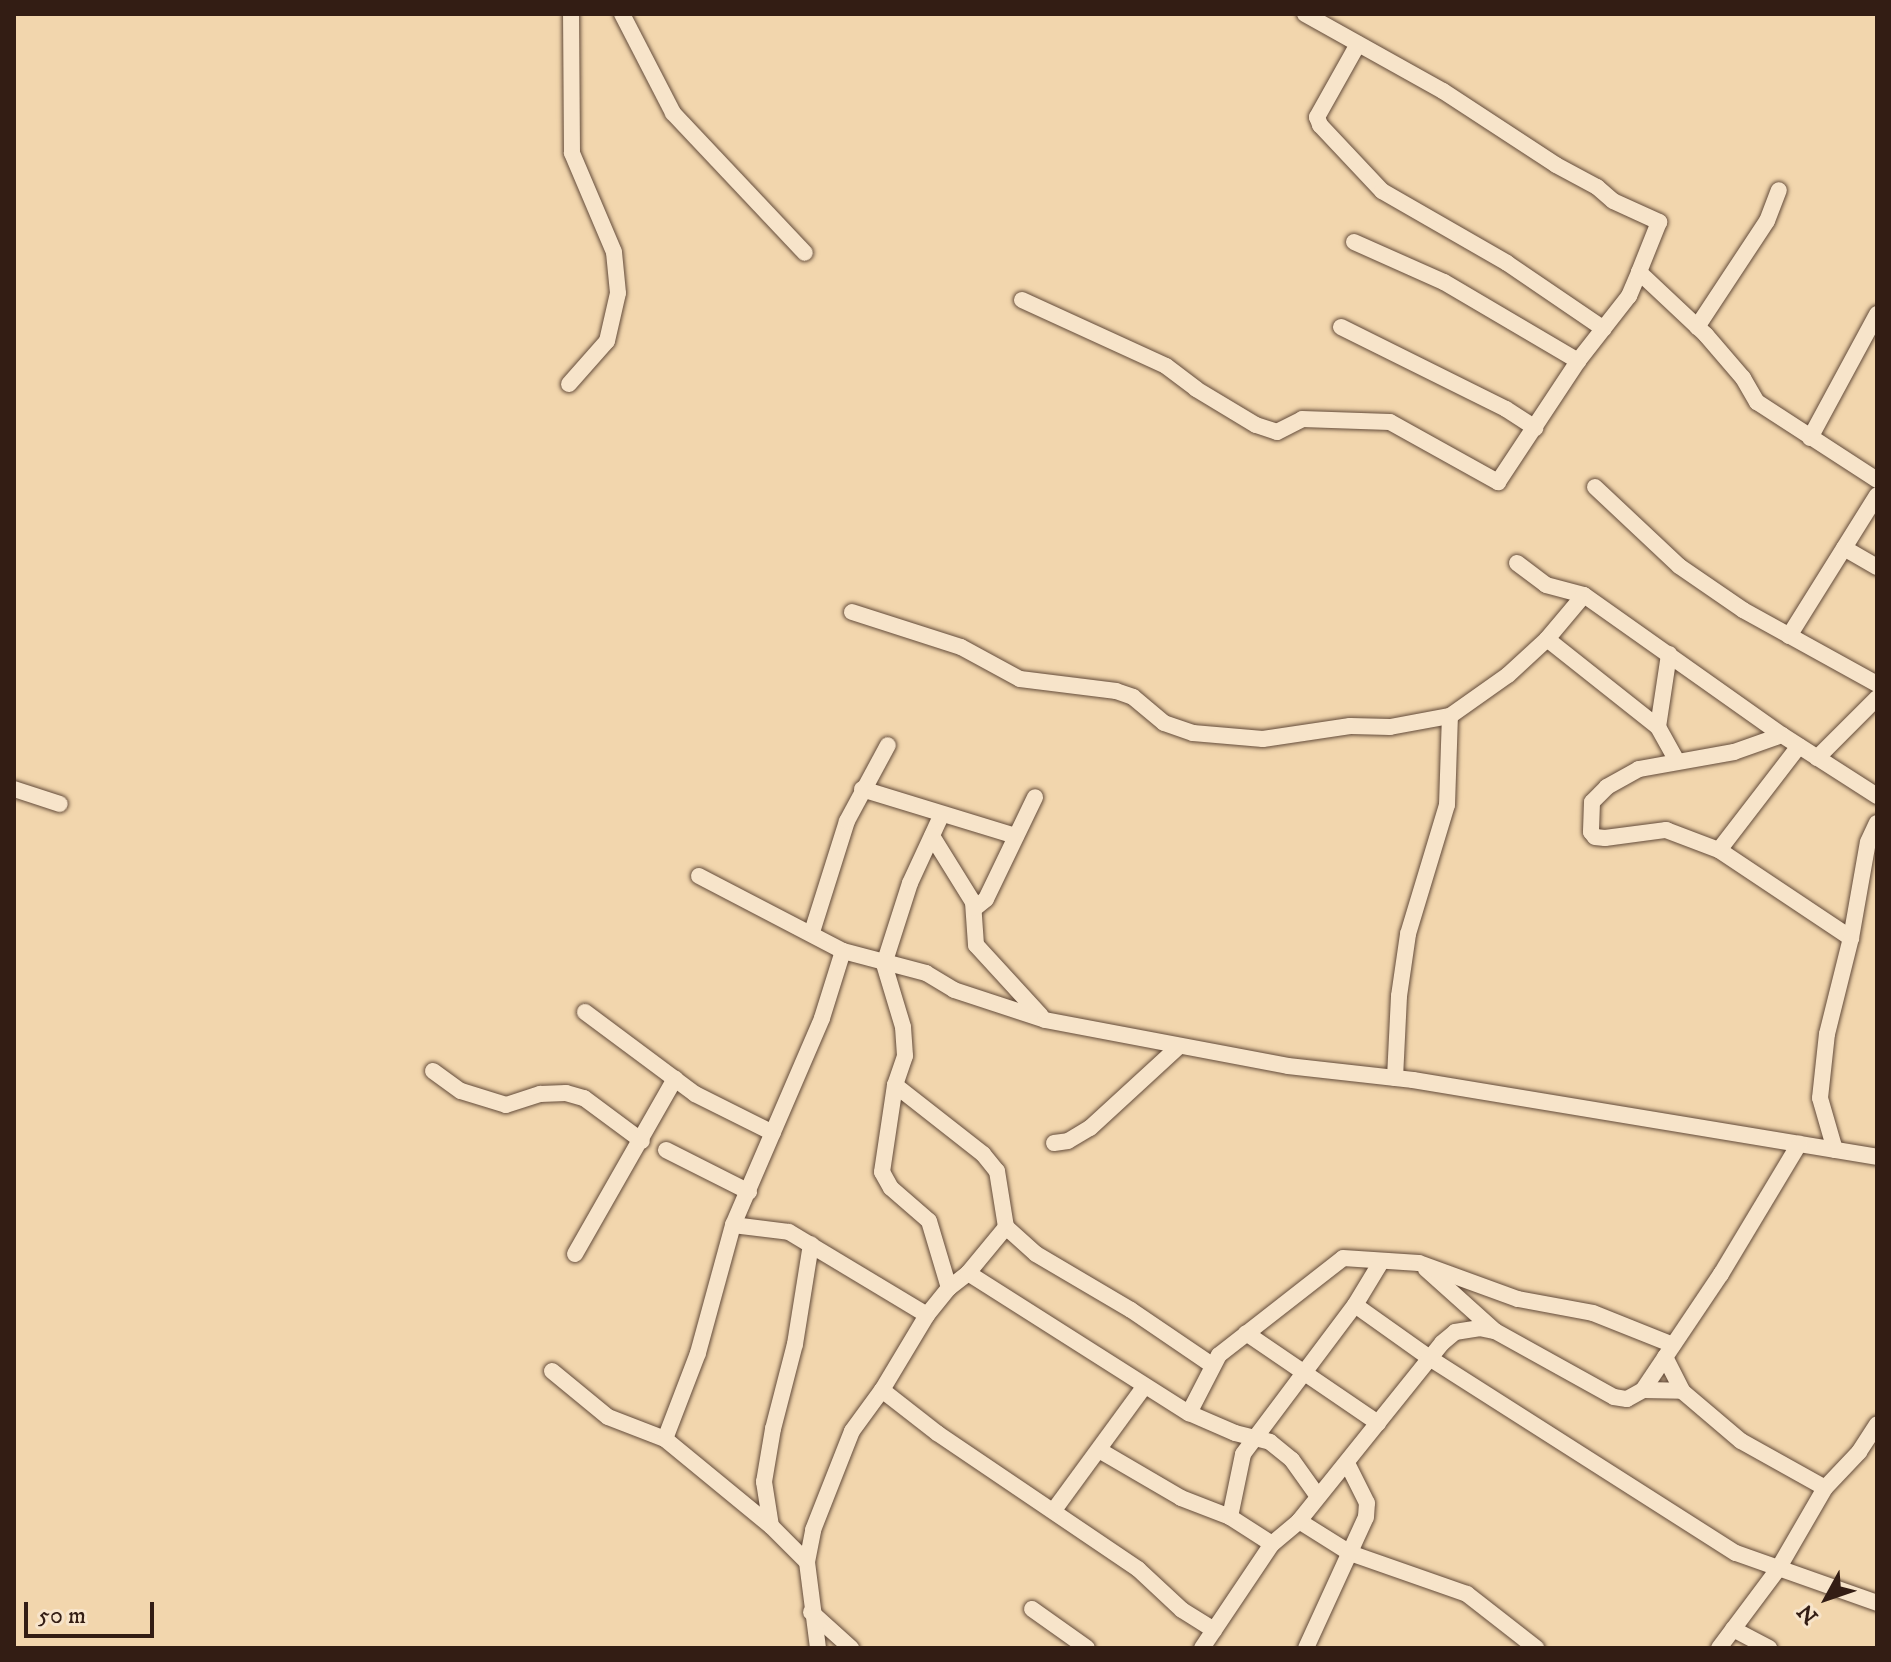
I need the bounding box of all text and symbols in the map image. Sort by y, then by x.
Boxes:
north arrow [1787,1558,1867,1638]
scale bar [28,1586,158,1636]
text: N [1792,1598,1824,1629]
text: 50 m [38,1601,86,1631]

